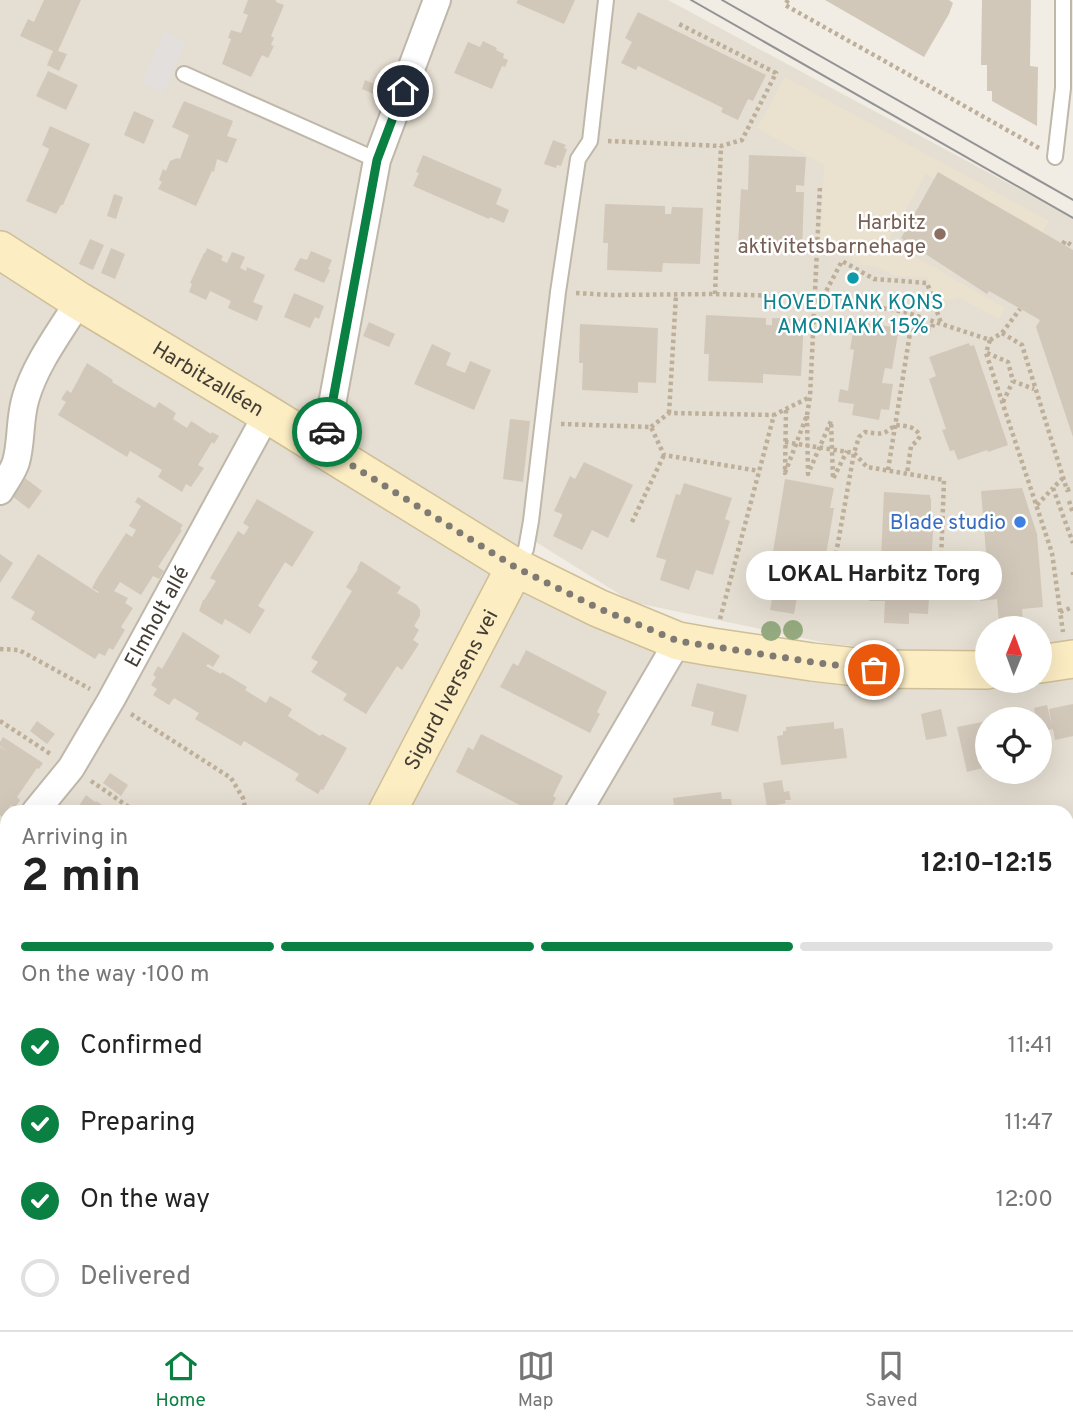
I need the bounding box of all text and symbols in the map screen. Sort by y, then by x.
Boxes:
pin [373,61,433,121]
icon: home [384,72,422,110]
place label: Harbitz aktivitetsbarnehage [737,210,926,261]
marker: Harbitz aktivitetsbarnehage [932,226,948,242]
marker: HOVEDTANK KONS AMONIAKK 15% [845,270,861,286]
place label: HOVEDTANK KONS AMONIAKK 15% [763,290,943,341]
street label: Harbitzalléen [147,336,268,424]
courier [292,397,362,467]
icon: car [308,413,346,451]
place label: Blade studio [890,510,1006,537]
marker: Blade studio [1012,514,1028,530]
callout: LOKAL Harbitz Torg [746,551,1002,600]
text: LOKAL Harbitz Torg [767,561,981,590]
street label: Elmholt allé [119,562,196,673]
street label: Sigurd Iversens vei [399,606,505,775]
north arrow [975,616,1052,693]
map controls [975,616,1052,784]
pin [844,640,904,700]
icon: bag [855,651,893,689]
button: locate [975,707,1052,784]
text: Arriving in [21,824,128,853]
text: 12:10–12:15 [921,848,1053,881]
text: 2 min [21,849,141,908]
text: On the way · 100 m [21,961,210,990]
icon: check [21,1028,59,1066]
text: Confirmed [80,1030,203,1063]
text: 11:41 [1008,1032,1053,1061]
icon: check [21,1105,59,1143]
text: Preparing [80,1107,195,1140]
text: 11:47 [1005,1109,1053,1138]
icon: check [21,1182,59,1220]
text: On the way [80,1184,210,1217]
text: 12:00 [996,1186,1053,1215]
text: Delivered [80,1261,191,1294]
tab: Home [155,1347,206,1413]
tab: Map [517,1347,555,1413]
tab: Saved [865,1347,918,1413]

